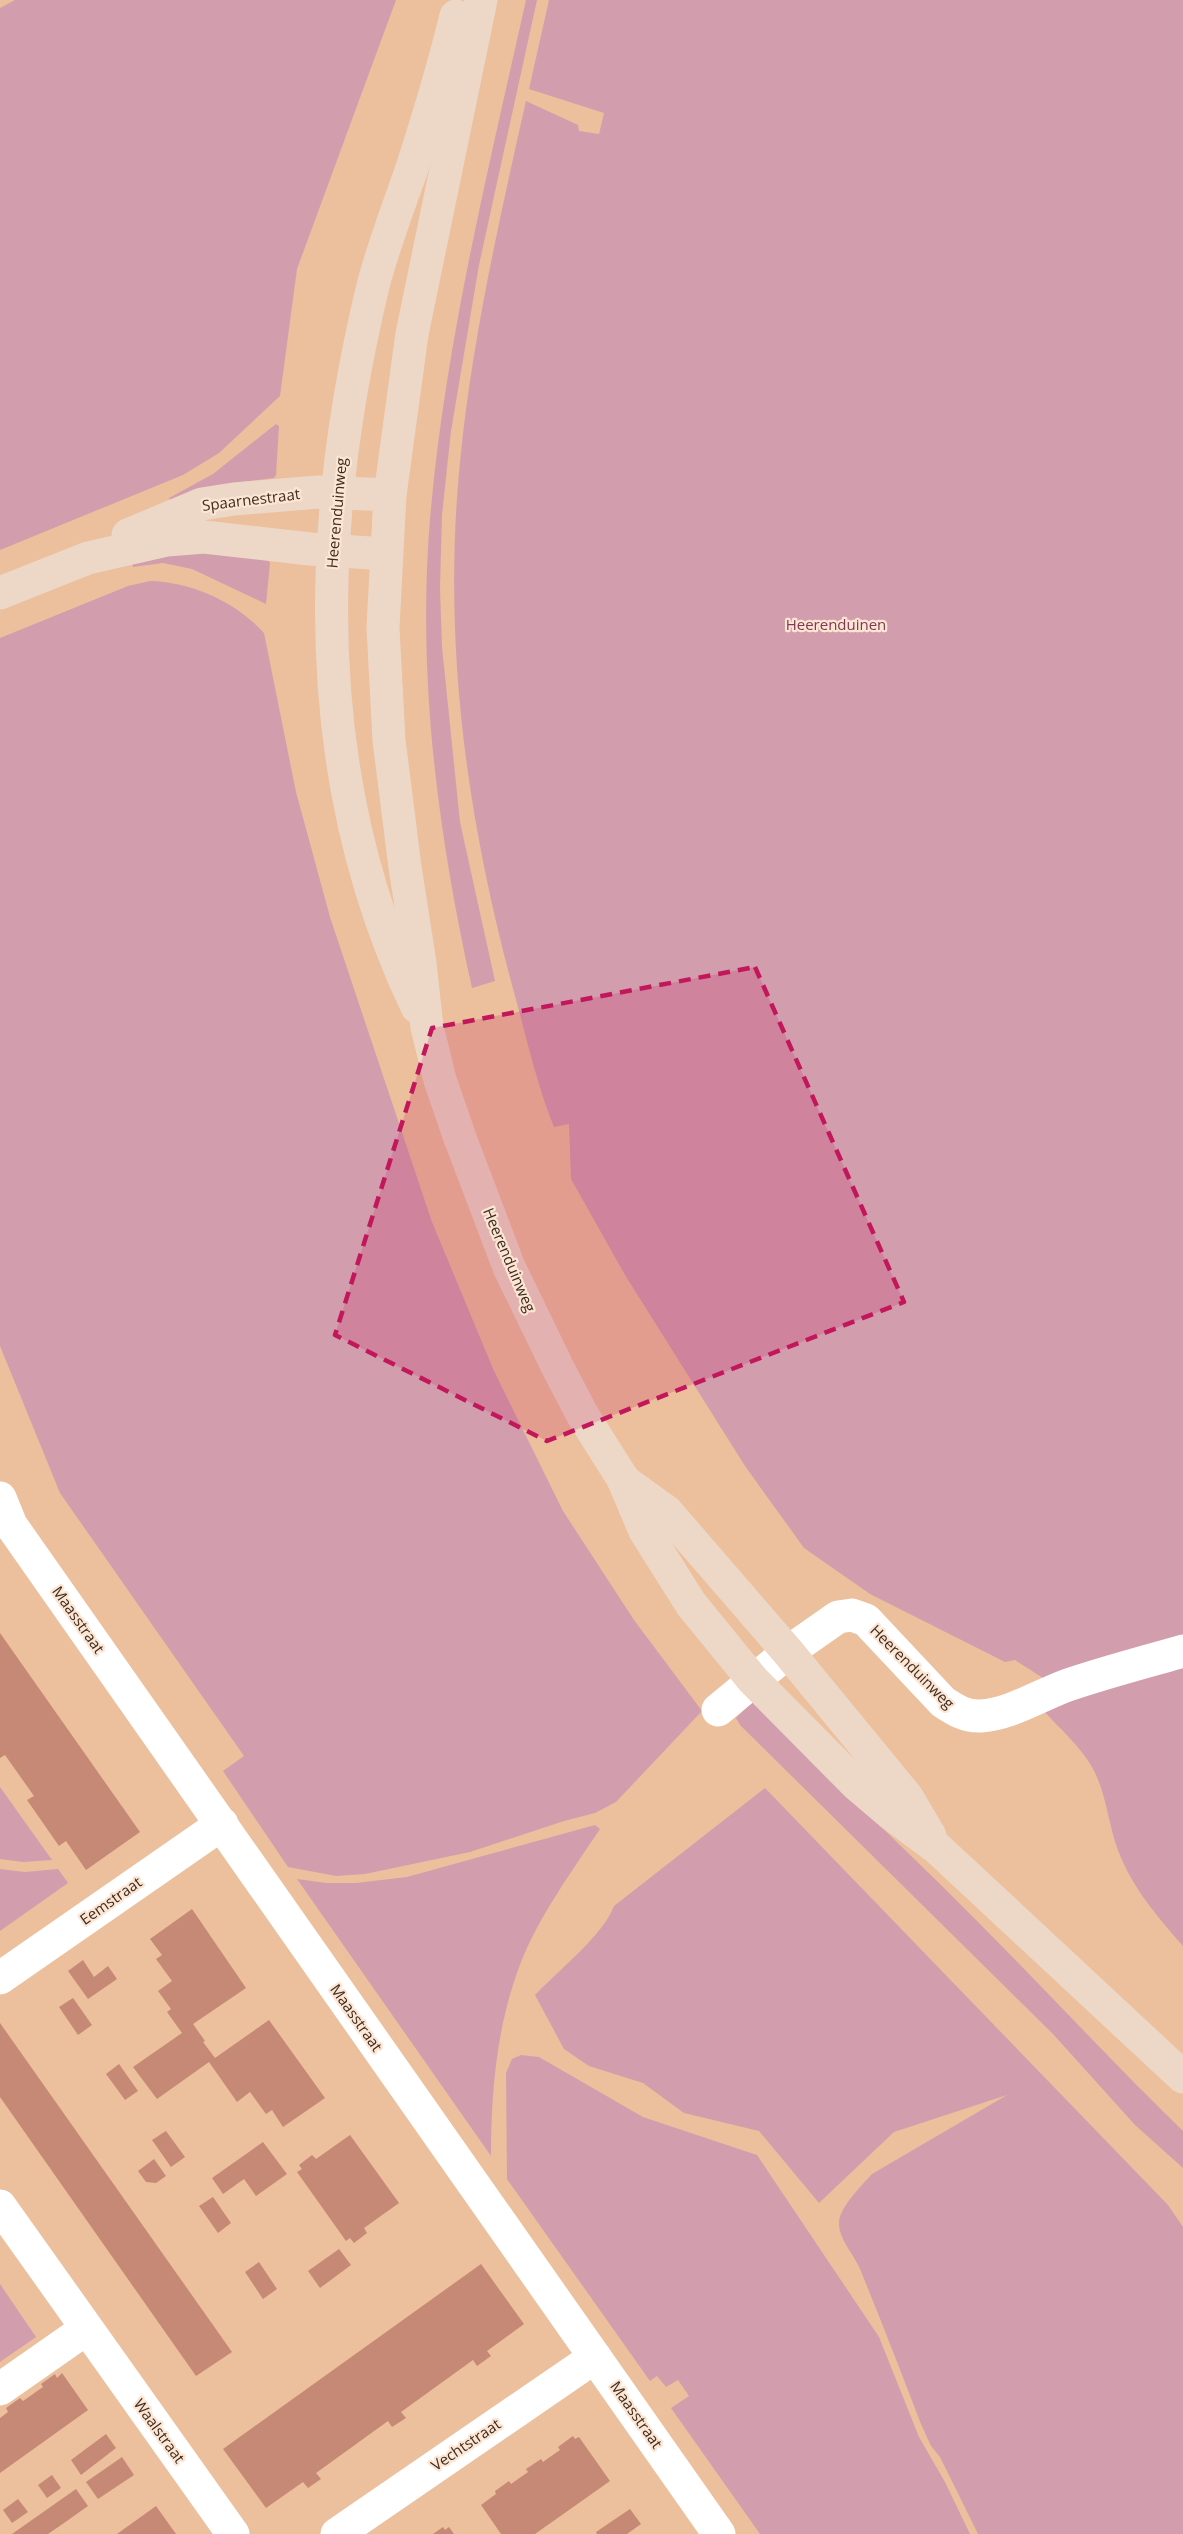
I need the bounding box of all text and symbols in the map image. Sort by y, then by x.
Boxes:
street label: Heerenduinweg [321,457,351,569]
street label: Spaarnestraat [201,483,301,515]
park label: Heerenduinen [786,614,886,634]
street label: Heerenduinweg [479,1205,541,1315]
street label: Maasstraat [48,1582,109,1657]
street label: Heerenduinweg [866,1620,959,1713]
street label: Eemstraat [75,1872,145,1929]
street label: Maasstraat [326,1980,387,2055]
street label: Maasstraat [606,2377,667,2452]
street label: Waalstraat [130,2394,190,2467]
street label: Vechtstraat [427,2414,504,2475]

